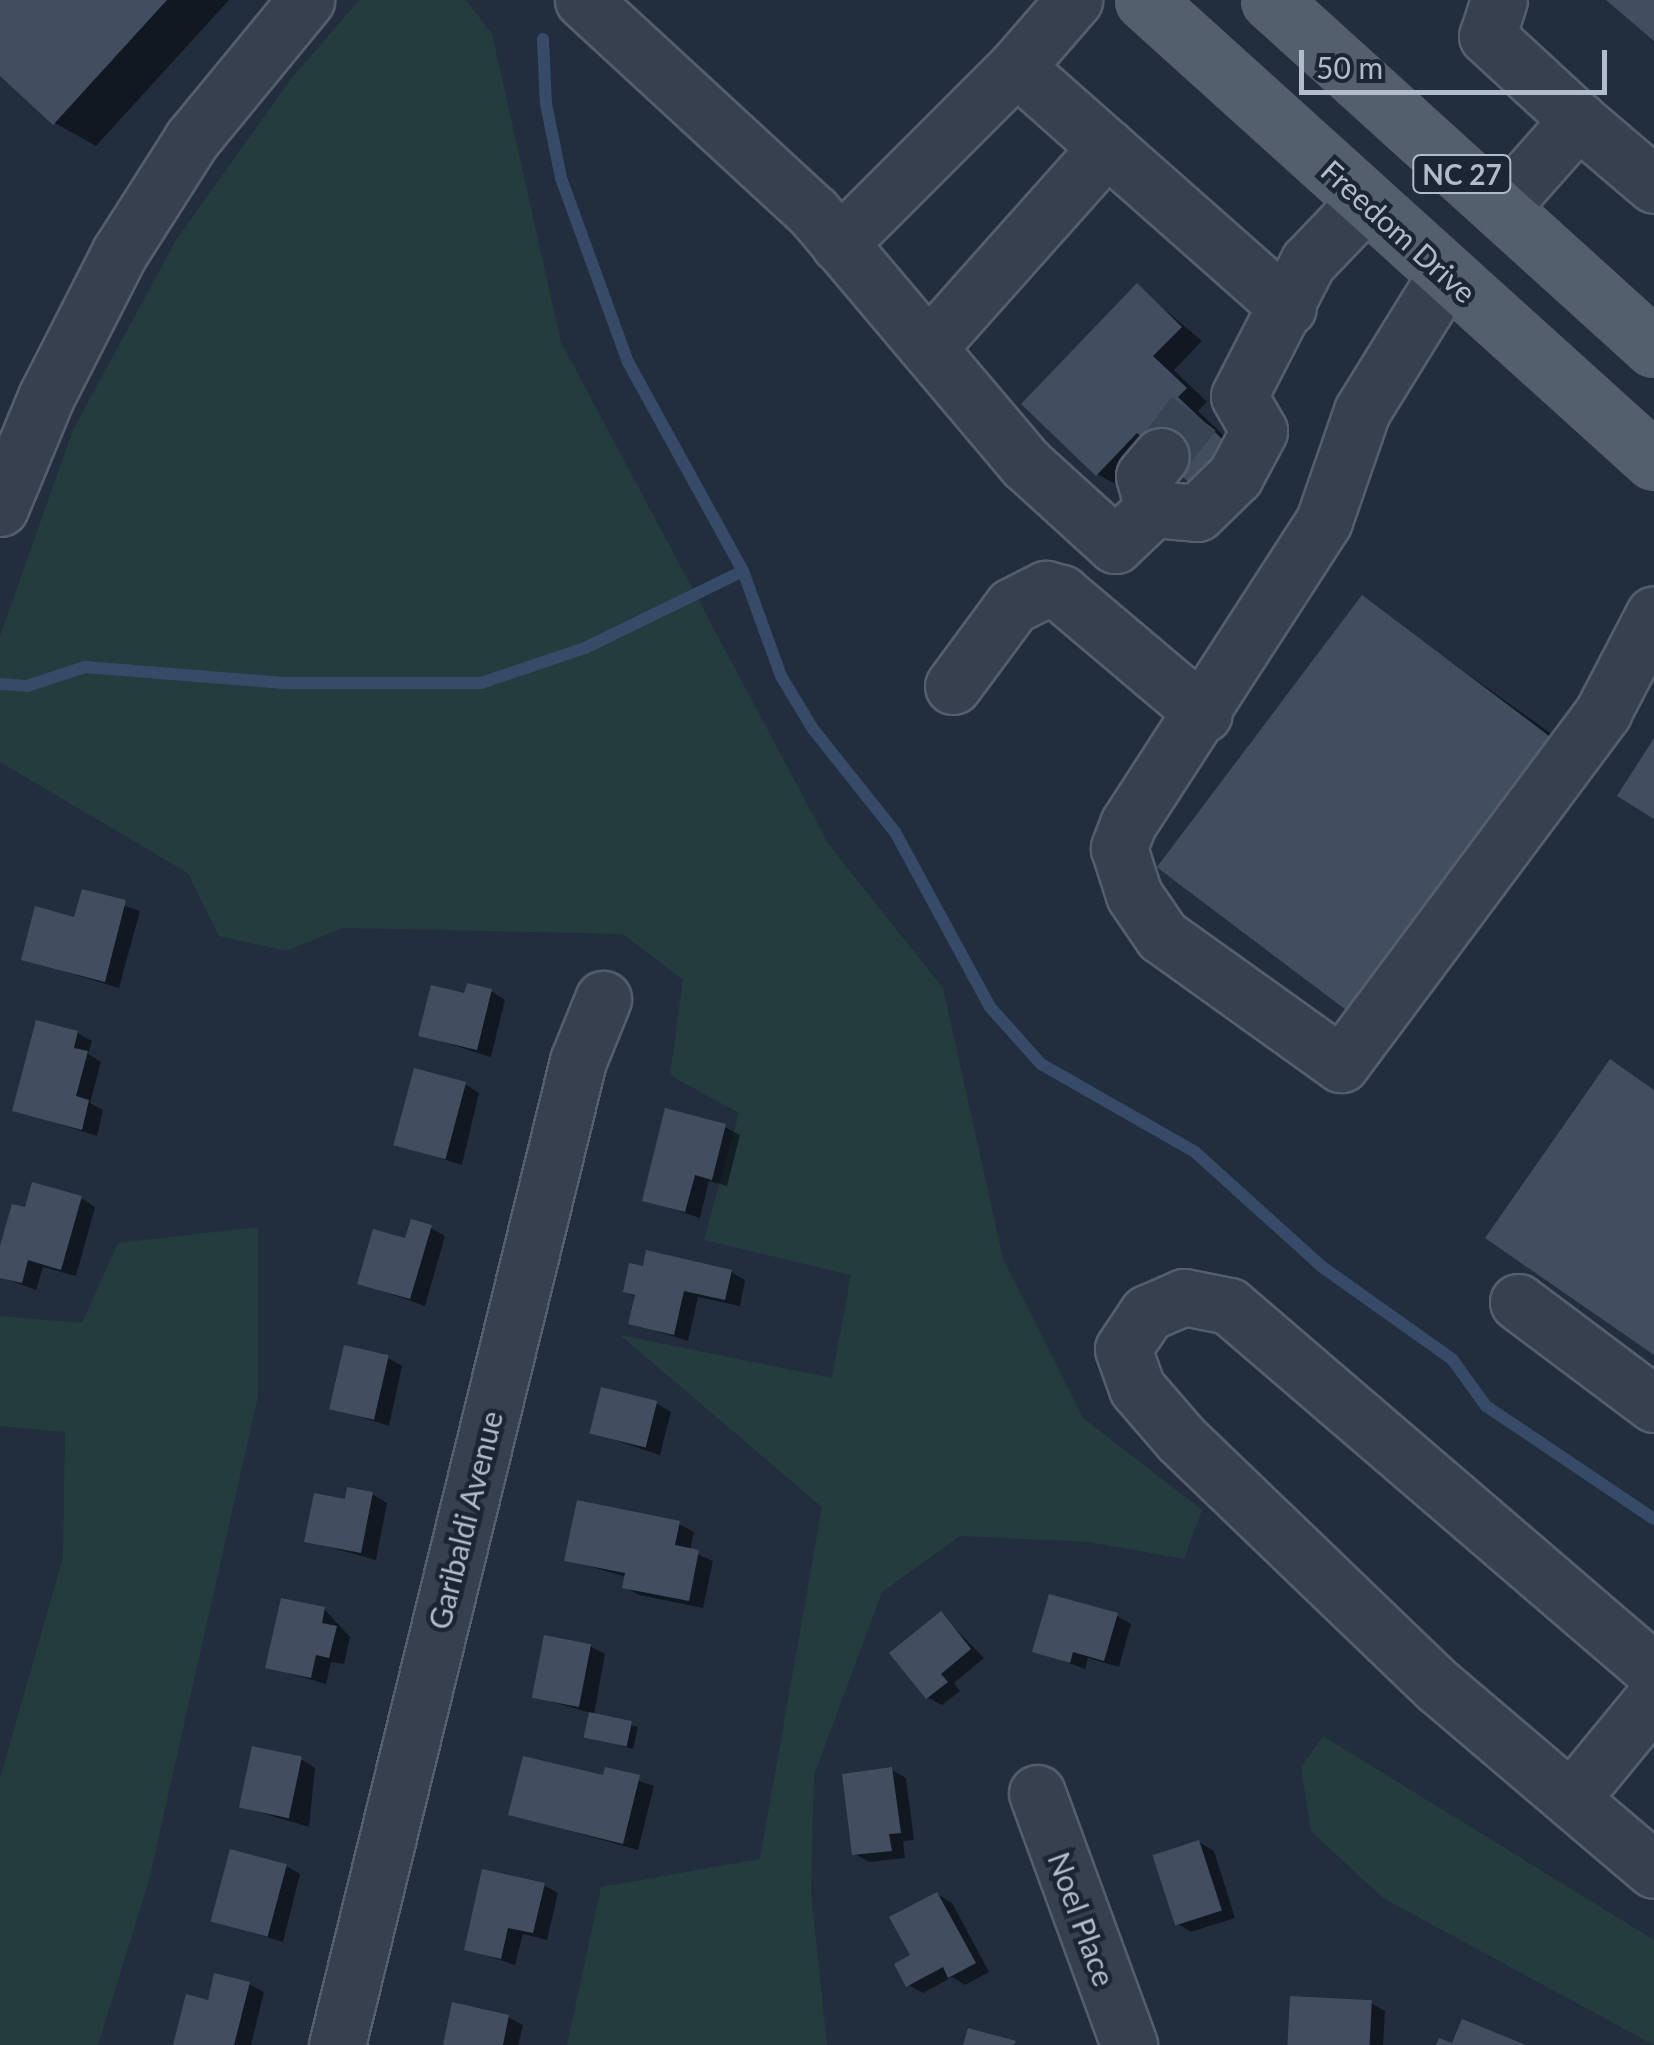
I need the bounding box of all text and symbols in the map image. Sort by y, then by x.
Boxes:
scale bar [1304,30,1612,92]
text: 50 m [1316,49,1383,85]
road number: NC 27 [1412,151,1512,197]
street label: Freedom Drive [1314,152,1484,310]
street label: Garibaldi Avenue [420,1407,510,1633]
street label: Noel Place [1041,1847,1123,1991]

